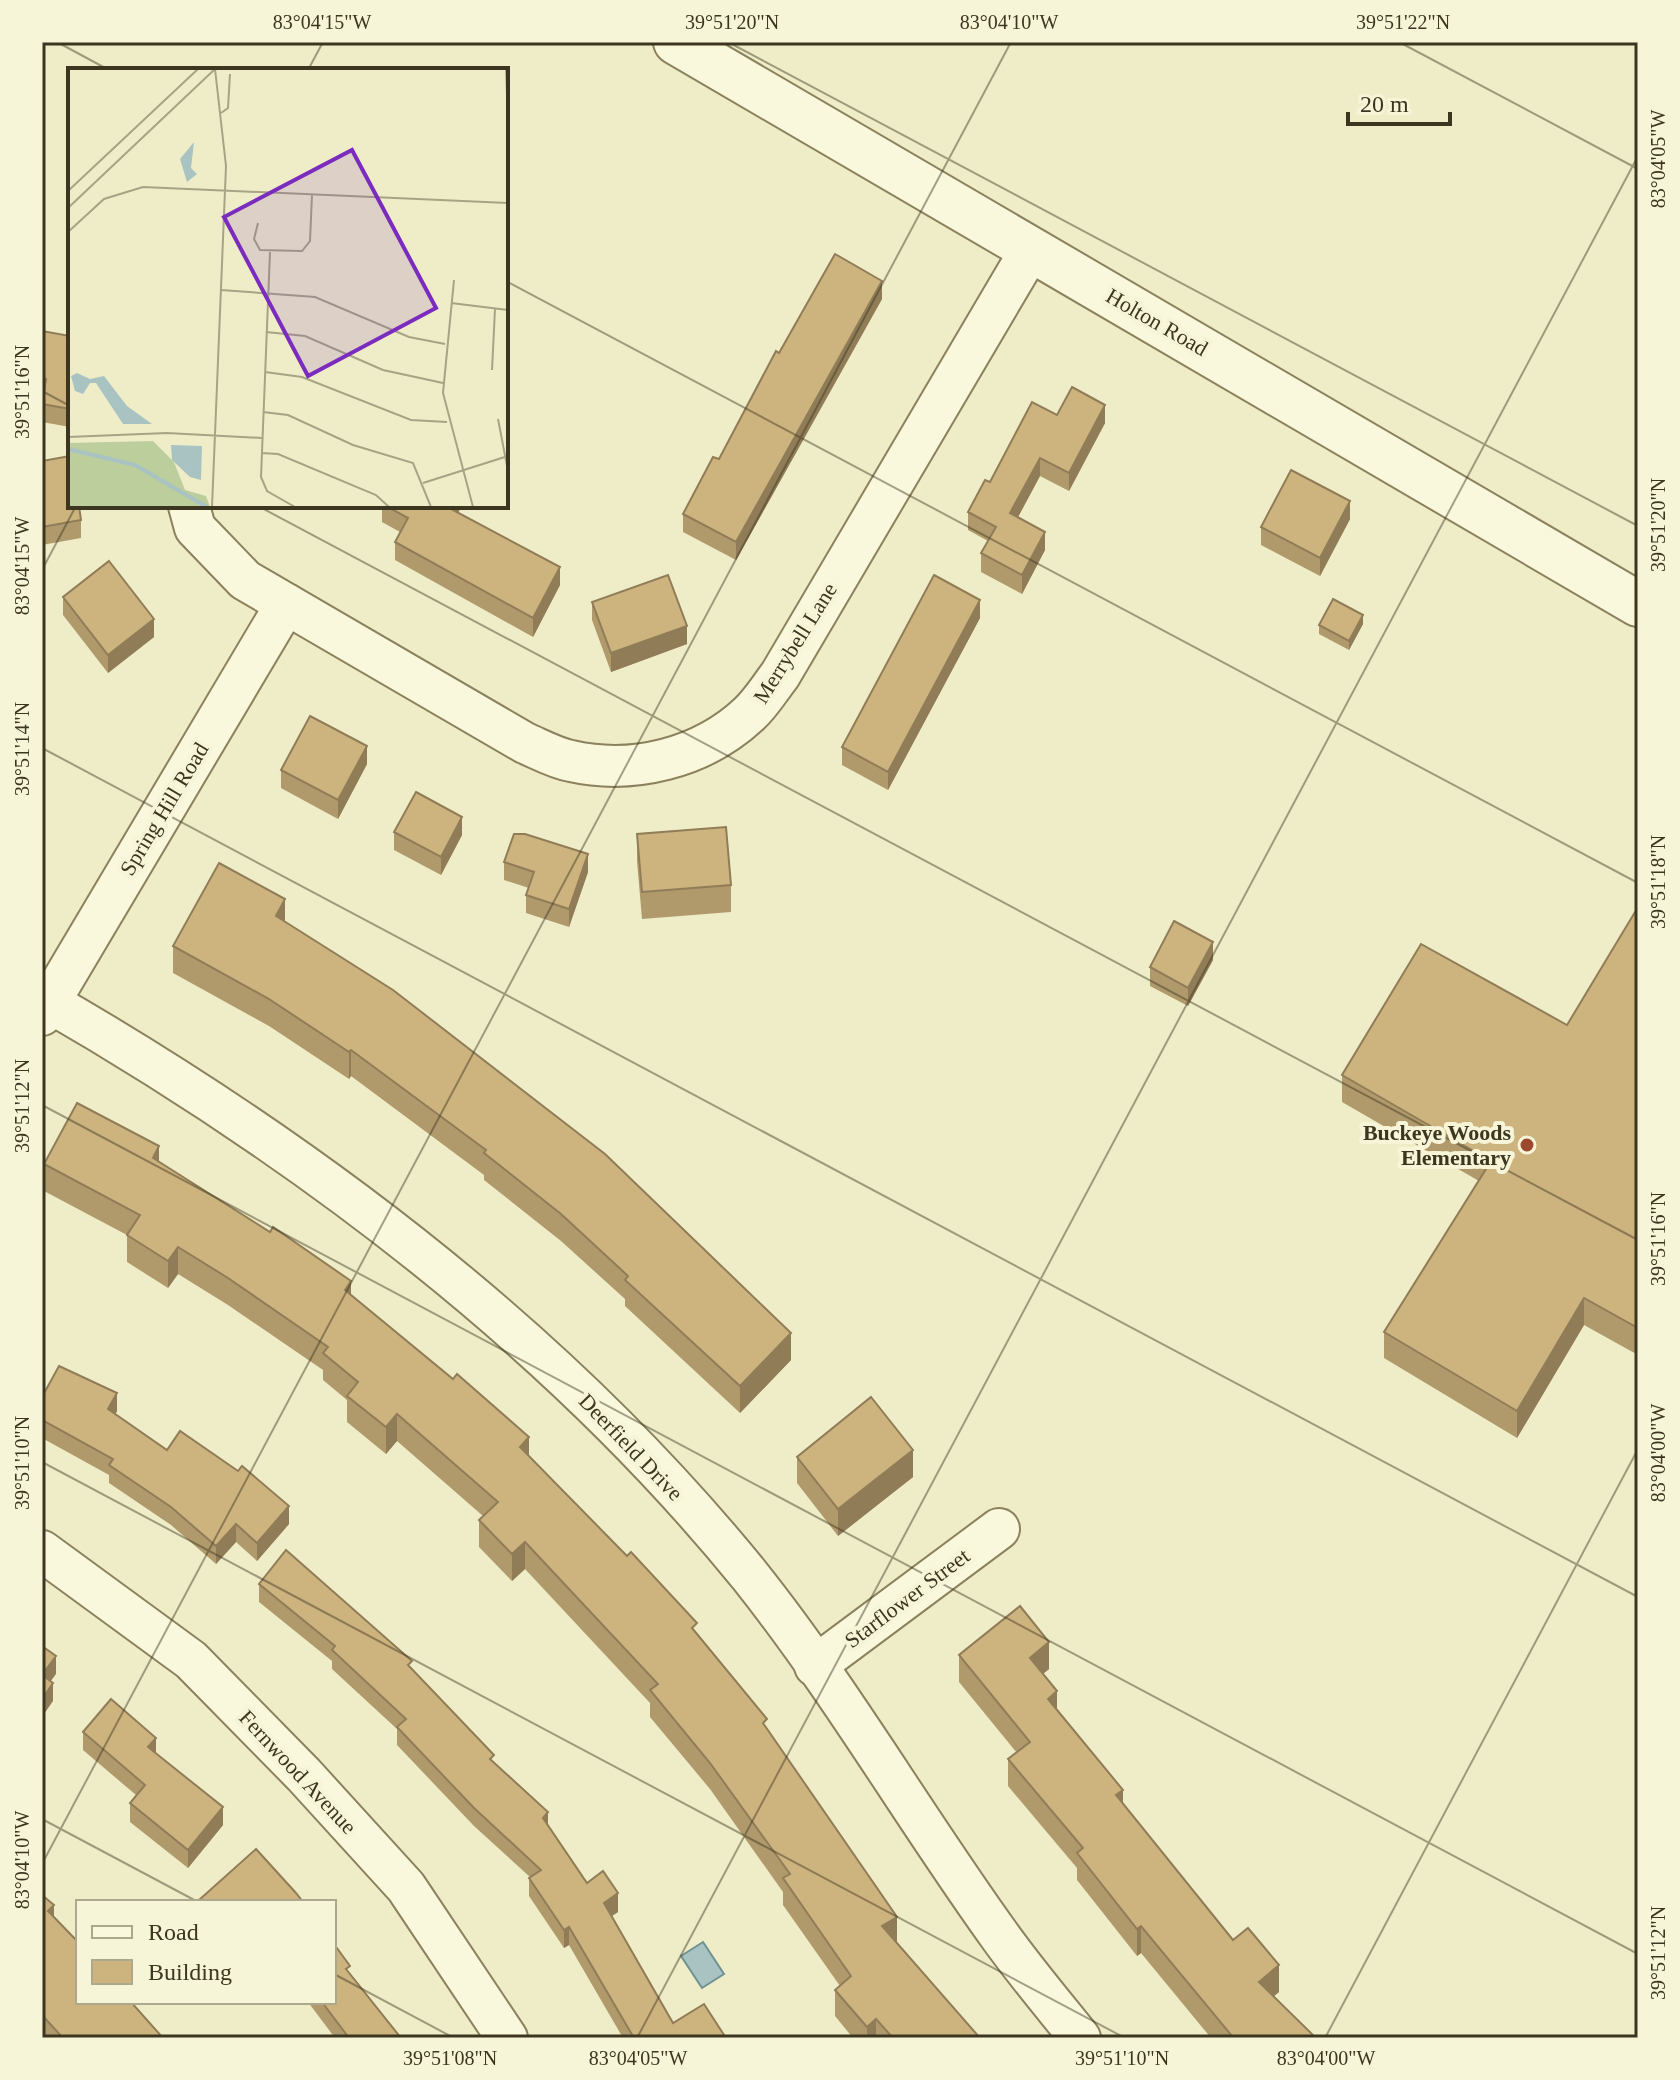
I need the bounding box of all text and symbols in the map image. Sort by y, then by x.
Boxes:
text: 83°04'15"W [273,11,371,33]
text: 39°51'20"N [685,11,779,33]
text: 83°04'10"W [960,11,1058,33]
text: 39°51'22"N [1356,11,1450,33]
inset map [68,68,508,508]
scale bar [1348,76,1450,126]
text: 20 m [1360,91,1409,117]
text: 83°04'05"W [1647,110,1669,208]
street label: Holton Road [1102,283,1212,361]
text: 39°51'16"N [11,345,33,439]
text: 39°51'20"N [1647,478,1669,572]
text: 83°04'15"W [11,517,33,615]
street label: Merrybell Lane [748,578,842,708]
text: 39°51'14"N [11,702,33,796]
street label: Spring Hill Road [115,738,213,880]
text: 39°51'18"N [1647,835,1669,929]
text: 39°51'12"N [11,1059,33,1153]
place label: Buckeye Woods Elementary [1363,1120,1511,1170]
marker: Buckeye Woods Elementary [1518,1136,1536,1154]
text: 39°51'16"N [1647,1192,1669,1286]
street label: Deerfield Drive [574,1388,688,1506]
text: 83°04'00"W [1647,1404,1669,1502]
text: 39°51'10"N [11,1416,33,1510]
street label: Starflower Street [840,1543,974,1653]
street label: Fernwood Avenue [234,1705,362,1839]
text: 83°04'10"W [11,1811,33,1909]
legend [76,1900,336,2004]
text: 39°51'12"N [1647,1906,1669,2000]
text: Road [148,1919,199,1945]
text: Building [148,1959,232,1985]
text: 39°51'08"N [403,2047,497,2069]
text: 83°04'05"W [589,2047,687,2069]
text: 39°51'10"N [1075,2047,1169,2069]
text: 83°04'00"W [1277,2047,1375,2069]

